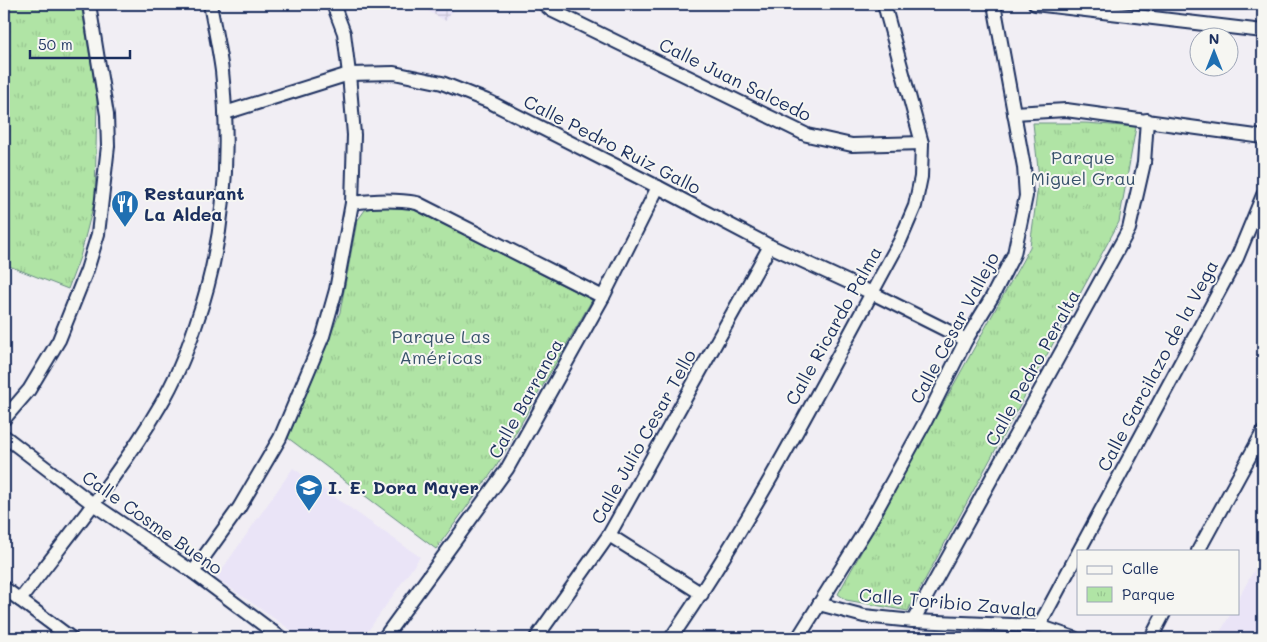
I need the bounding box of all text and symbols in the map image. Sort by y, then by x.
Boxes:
scale bar [30,28,130,60]
north arrow [1190,28,1240,78]
text: N [1209,29,1219,48]
street label: Calle Juan Salcedo [655,32,816,126]
text: 50 m [38,34,73,54]
street label: Calle Pedro Ruiz Gallo [520,89,705,199]
park label: Parque Miguel Grau [1031,145,1136,190]
place label: Restaurant La Aldea [144,181,244,226]
restaurant icon: Restaurant La Aldea [110,189,140,228]
street label: Calle Ricardo Palma [779,242,887,409]
street label: Calle Cesar Vallejo [904,247,1004,408]
street label: Calle Garcilazo de la Vega [1091,256,1223,475]
street label: Calle Pedro Peralta [979,285,1085,450]
park label: Parque Las Américas [392,324,490,369]
street label: Calle Barranca [482,334,568,463]
street label: Calle Julio Cesar Tello [585,345,701,528]
street label: Calle Cosme Bueno [78,465,228,580]
school or university icon: I. E. Dora Mayer [294,473,324,512]
place label: I. E. Dora Mayer [328,475,479,499]
legend [1077,550,1240,614]
text: Calle [1122,558,1159,578]
street label: Calle Toribio Zavala [858,582,1038,622]
text: Parque [1122,584,1175,604]

